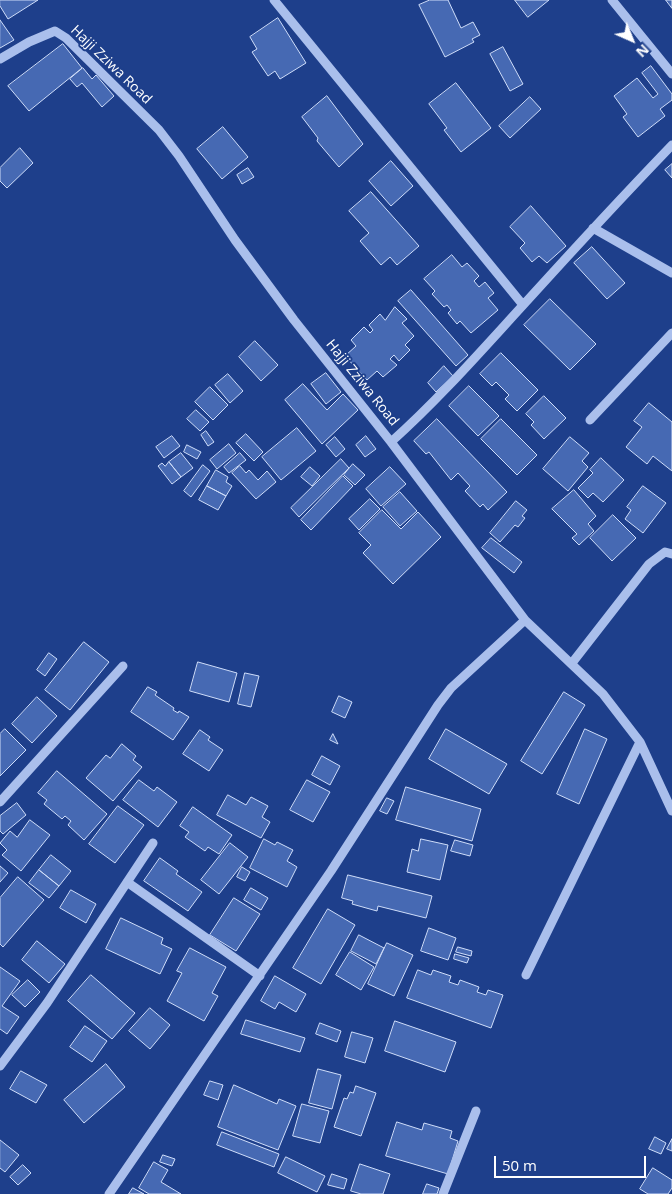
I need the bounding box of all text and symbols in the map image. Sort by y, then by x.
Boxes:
north arrow [607,15,657,65]
street label: Hajji Zziwa Road [67,22,155,108]
text: N [632,40,653,62]
street label: Hajji Zziwa Road [322,336,402,430]
scale bar [497,1146,650,1178]
text: 50 m [502,1155,537,1175]

